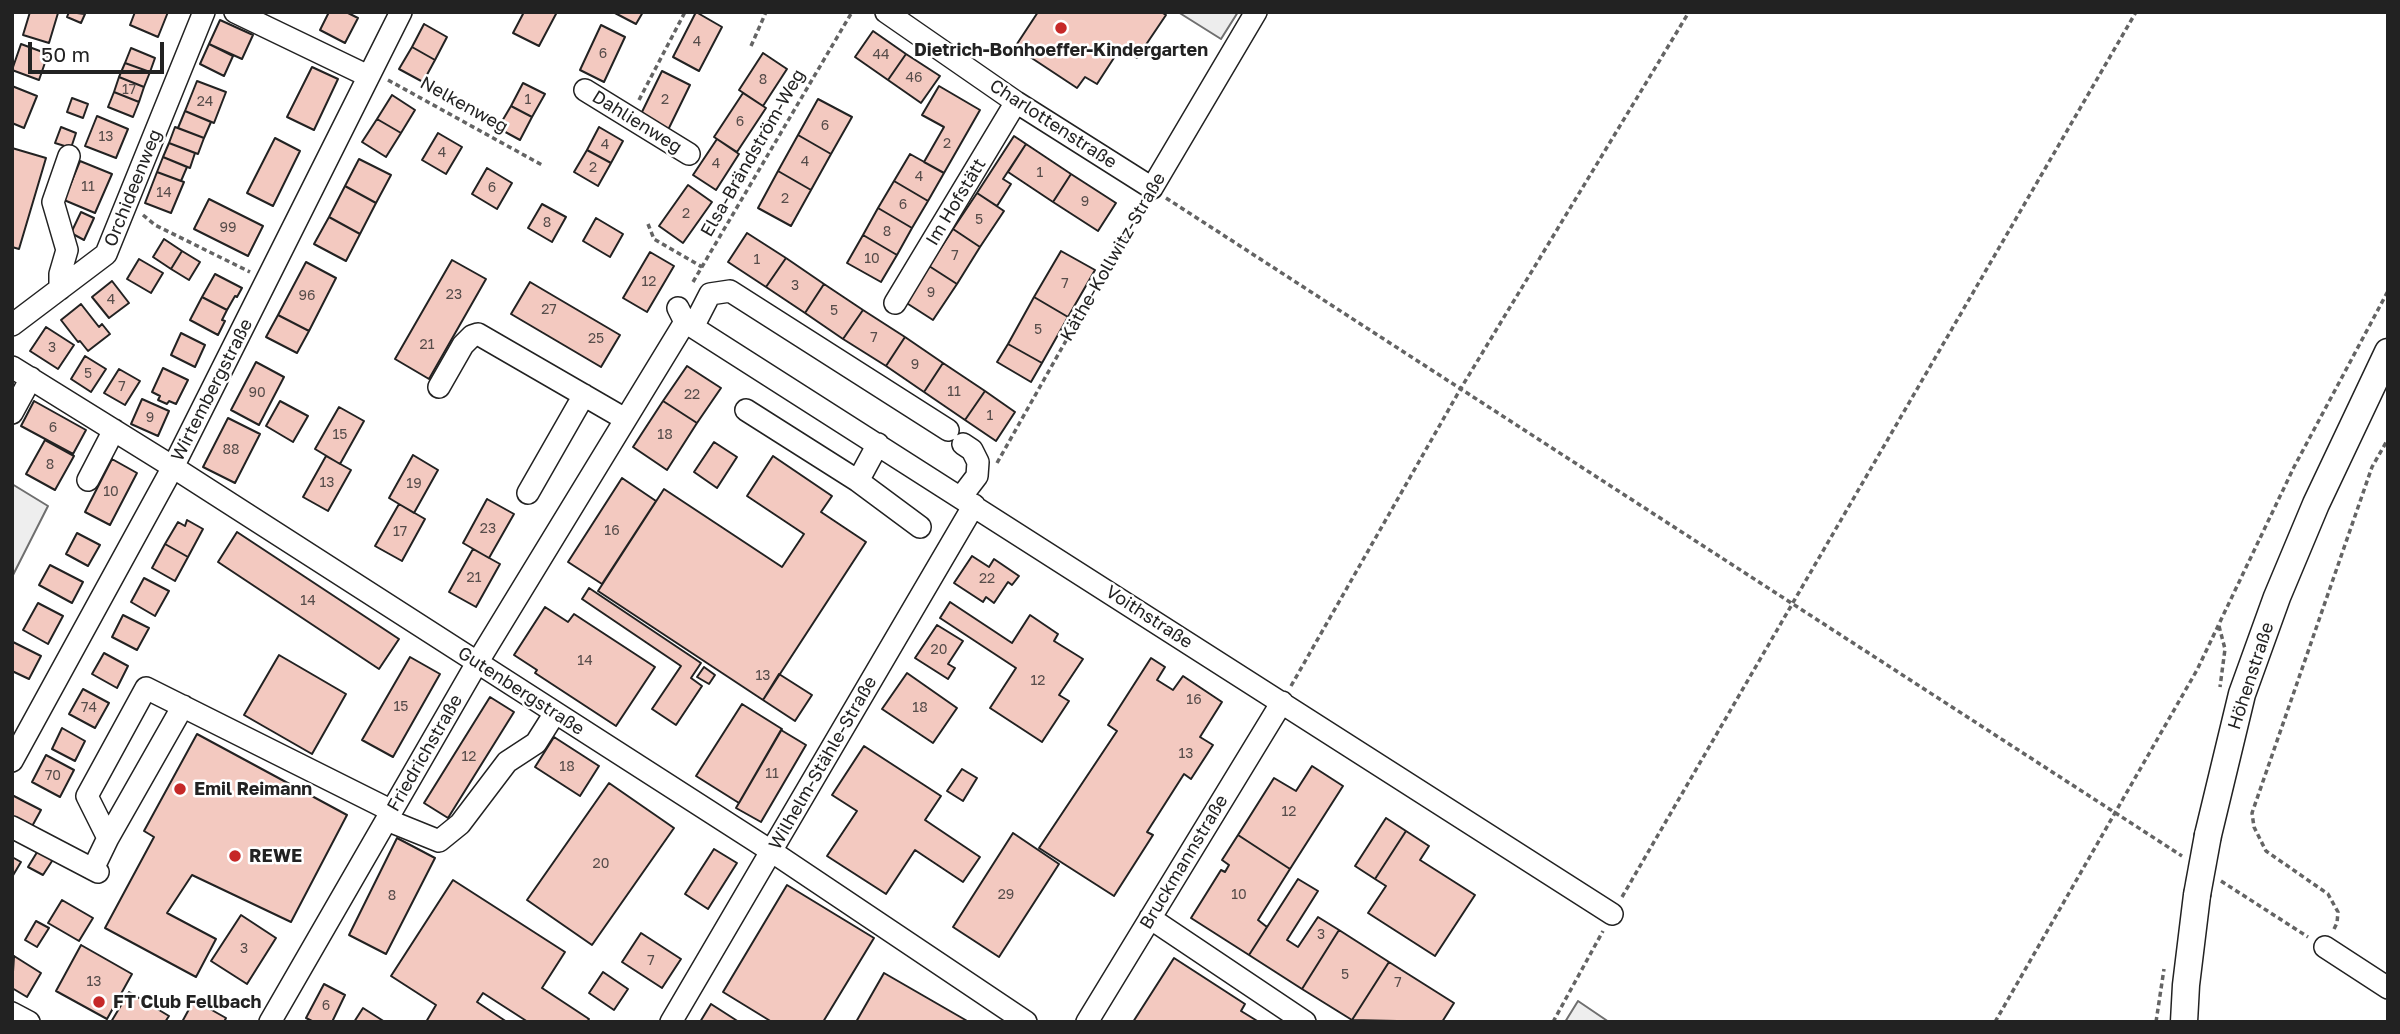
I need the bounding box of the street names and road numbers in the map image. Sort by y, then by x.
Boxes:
street label: Elsa-Brändström-Weg [696,65,810,241]
street label: Nelkenweg [416,72,512,138]
street label: Charlottenstraße [985,75,1121,173]
street label: Dahlienweg [588,86,686,158]
street label: Orchideenweg [100,126,166,250]
street label: Im Hofstätt [922,154,990,250]
street label: Käthe-Kollwitz-Straße [1056,169,1170,345]
street label: Wirtembergstraße [167,315,257,465]
street label: Voithstraße [1101,581,1197,653]
street label: Höhenstraße [2223,620,2279,732]
street label: Gutenbergstraße [454,642,588,740]
street label: Wilhelm-Stähle-Straße [764,672,882,854]
street label: Friedrichstraße [383,691,467,815]
street label: Bruckmannstraße [1135,791,1233,933]

